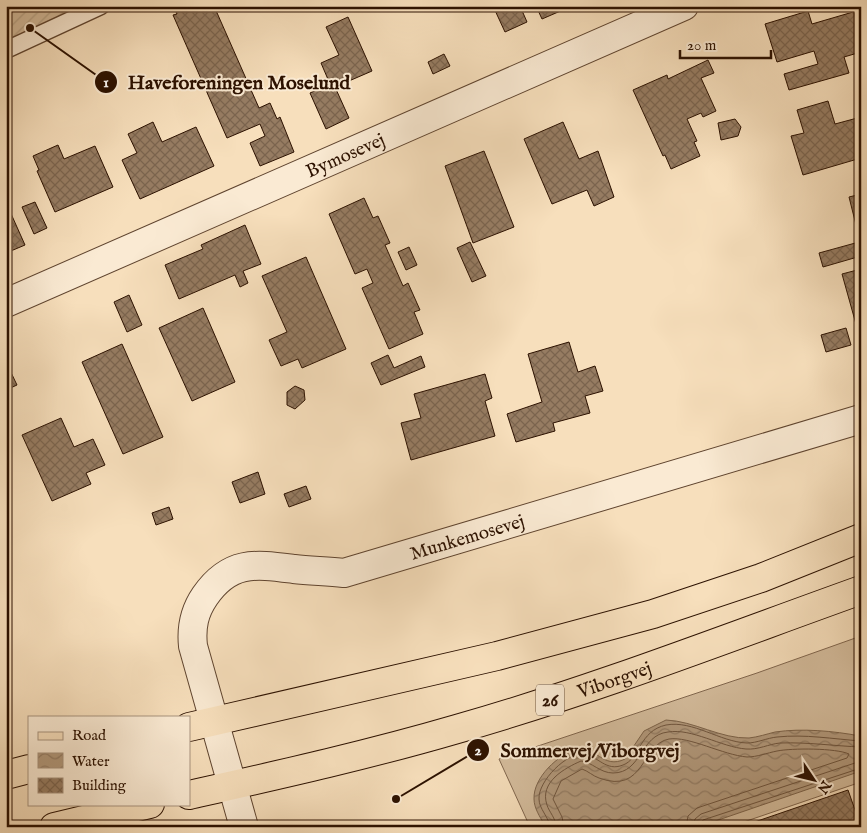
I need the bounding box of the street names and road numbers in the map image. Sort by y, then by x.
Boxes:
street label: Bymosevej [303,129,389,184]
street label: Munkemosevej [407,510,528,567]
street label: Viborgvej [574,657,655,705]
road number: 26 [536,684,564,716]

